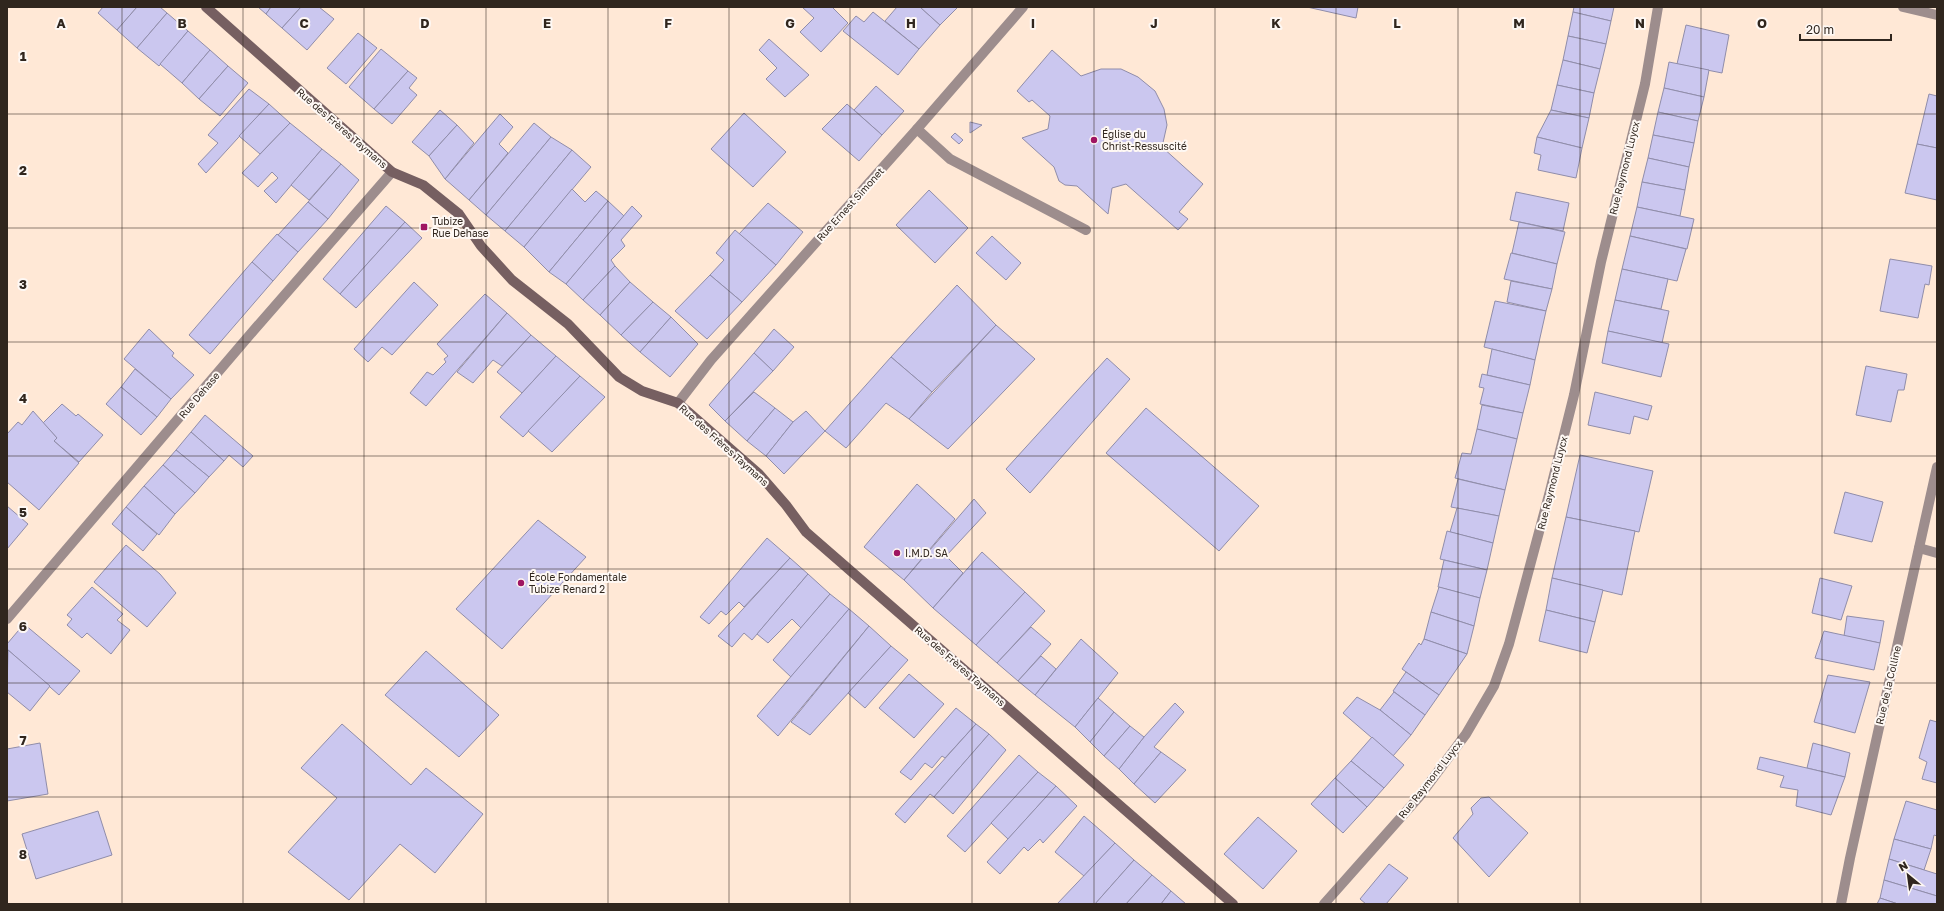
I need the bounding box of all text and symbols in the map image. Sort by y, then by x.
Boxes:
text: A [56,15,66,31]
text: B [177,15,187,31]
text: C [299,15,309,31]
text: D [420,15,430,31]
text: E [543,15,551,31]
text: F [664,15,672,31]
text: G [785,15,795,31]
text: H [906,15,916,31]
text: I [1031,15,1035,31]
text: J [1150,15,1158,31]
text: K [1271,15,1281,31]
text: L [1393,15,1401,31]
text: M [1513,15,1525,31]
text: N [1635,15,1645,31]
text: O [1757,15,1767,31]
scale bar [1800,16,1891,42]
text: 20 m [1806,22,1834,37]
text: 1 [20,48,27,64]
street label: Rue des Frères Taymans [294,85,390,171]
street label: Rue Raymond Luycx [1607,119,1642,216]
place label: Église du Christ-Ressuscité [1102,128,1187,152]
marker: Église du Christ-Ressuscité [1089,135,1099,145]
text: 2 [19,162,27,178]
street label: Rue Ernest Simonet [814,165,886,243]
place label: Tubize Rue Dehase [432,215,489,239]
marker: Tubize Rue Dehase [419,222,429,232]
text: 3 [19,276,27,292]
street label: Rue Dehase [176,369,222,421]
text: 4 [19,390,27,406]
street label: Rue des Frères Taymans [677,402,771,488]
street label: Rue Raymond Luycx [1535,434,1570,531]
text: 5 [19,504,27,520]
place label: I.M.D. SA [905,547,948,559]
marker: I.M.D. SA [892,548,902,558]
place label: École Fondamentale Tubize Renard 2 [529,571,627,595]
marker: École Fondamentale Tubize Renard 2 [516,578,526,588]
text: 6 [19,618,27,634]
street label: Rue des Frères Taymans [912,623,1008,709]
street label: Rue de la Colline [1873,644,1903,726]
text: 7 [19,732,27,748]
street label: Rue Raymond Luycx [1396,737,1465,821]
text: 8 [19,846,27,862]
north arrow [1888,855,1928,895]
text: N [1896,858,1910,874]

